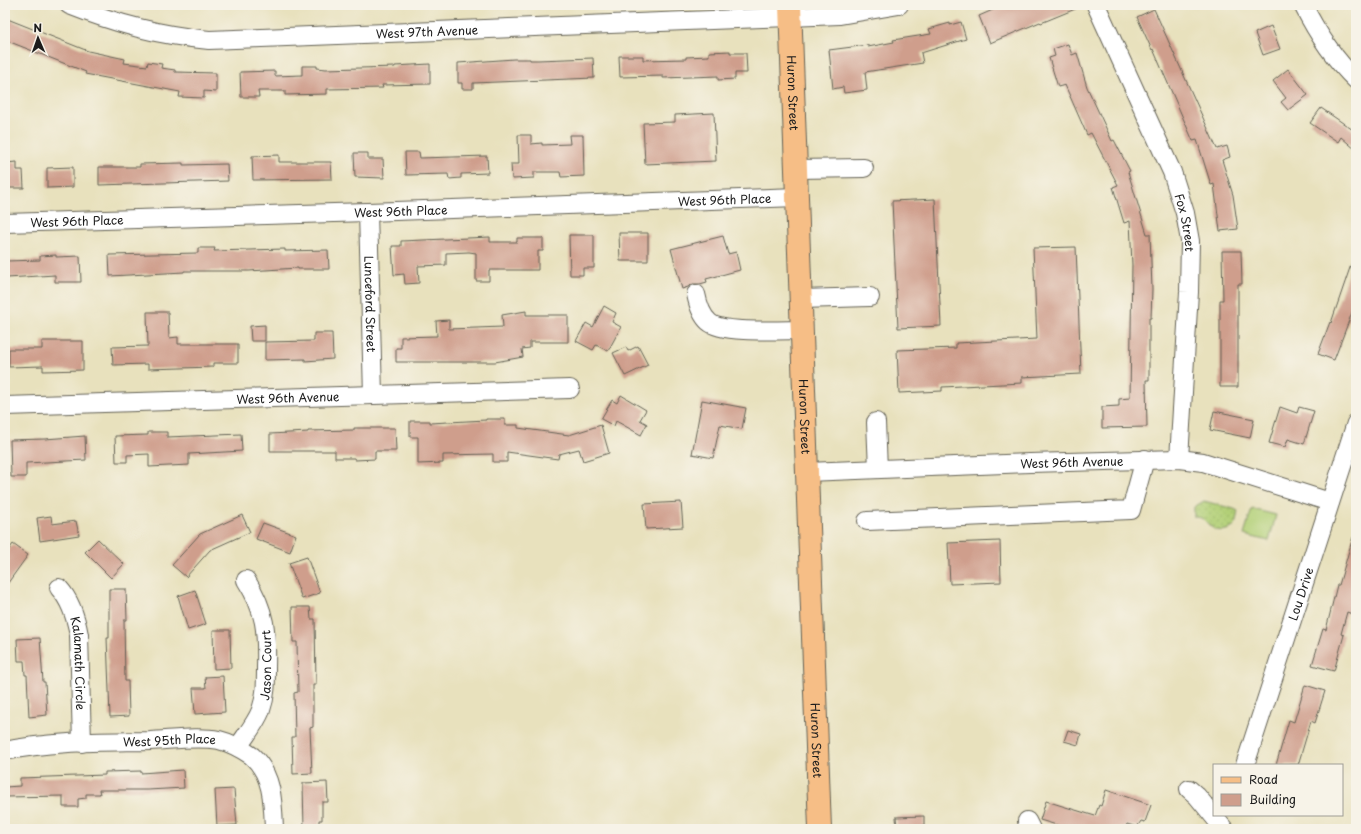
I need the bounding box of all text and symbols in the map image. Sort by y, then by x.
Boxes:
north arrow [18,18,58,58]
text: N [33,19,43,36]
street label: West 97th Avenue [376,20,479,42]
street label: Huron Street [783,55,804,131]
street label: West 96th Place [678,189,772,210]
street label: Fox Street [1170,191,1199,252]
street label: West 96th Place [354,200,448,221]
street label: West 96th Place [30,210,124,231]
street label: Lunceford Street [360,255,381,353]
street label: Huron Street [795,379,815,455]
street label: West 96th Avenue [236,387,340,408]
street label: West 96th Avenue [1020,451,1124,472]
street label: Lou Drive [1284,565,1318,623]
street label: Kalamath Circle [66,614,90,711]
street label: Jason Court [255,629,275,702]
street label: Huron Street [806,703,827,779]
street label: West 95th Place [123,729,218,750]
legend [1213,764,1343,816]
text: Road [1249,770,1278,788]
text: Building [1249,790,1296,808]

